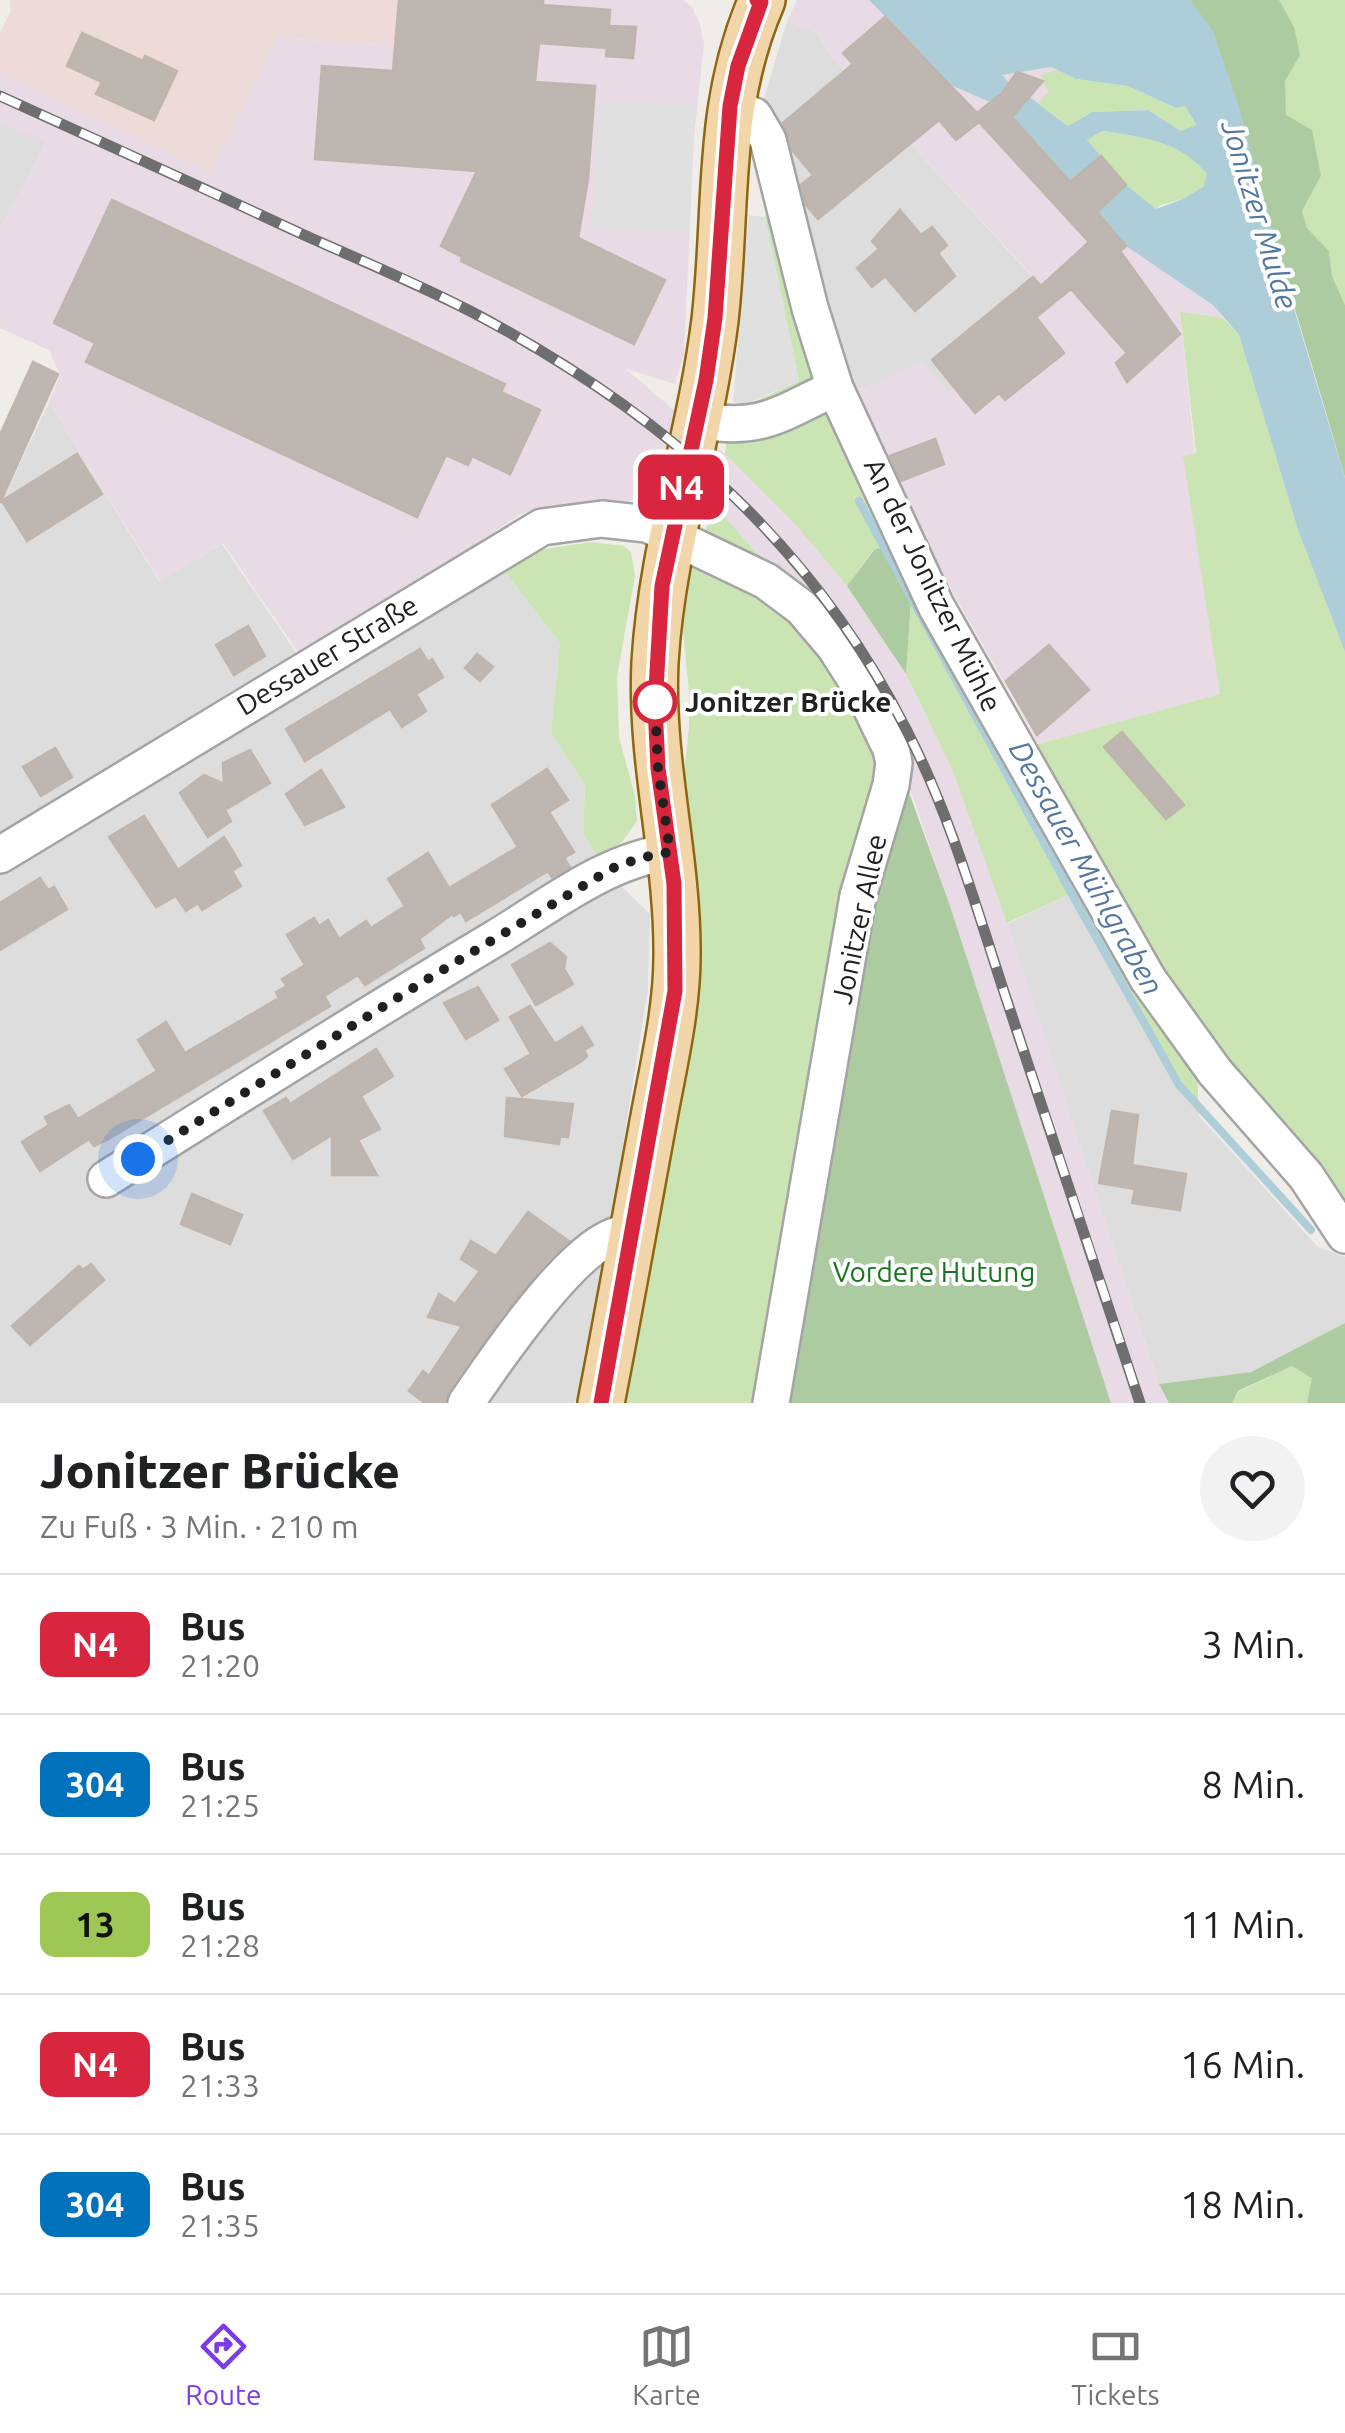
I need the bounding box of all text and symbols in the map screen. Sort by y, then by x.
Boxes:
water label: Jonitzer Mulde [1215,114,1305,313]
street label: An der Jonitzer Mühle [859,453,1008,716]
line badge: N4 [636,454,726,520]
text: N4 [658,467,704,507]
street label: Dessauer Straße [231,588,423,721]
marker: Jonitzer Brücke [634,681,676,723]
place label: Jonitzer Brücke [685,686,891,717]
water label: Dessauer Mühlgraben [1003,734,1171,1001]
street label: Jonitzer Allee [825,831,892,1007]
your location [113,1134,163,1184]
park label: Vordere Hutung [833,1256,1035,1287]
button: heart [1200,1436,1305,1541]
text: Jonitzer Brücke [40,1443,400,1497]
text: Zu Fuß · 3 Min. · 210 m [40,1508,359,1544]
text: Bus [180,1605,245,1647]
text: 3 Min. [1202,1623,1305,1665]
text: N4 [72,1624,118,1664]
text: 21:20 [180,1647,260,1683]
text: Bus [180,1745,245,1787]
text: 8 Min. [1202,1763,1305,1805]
text: 304 [65,1764,125,1804]
text: 21:25 [180,1787,260,1823]
text: Bus [180,1885,245,1927]
text: 11 Min. [1180,1903,1305,1945]
text: 13 [75,1904,115,1944]
text: 21:28 [180,1927,260,1963]
text: Bus [180,2025,245,2067]
text: 16 Min. [1180,2043,1305,2085]
text: N4 [72,2044,118,2084]
text: 21:33 [180,2067,260,2103]
text: Bus [180,2165,245,2207]
text: 18 Min. [1180,2183,1305,2225]
text: 304 [65,2184,125,2224]
text: 21:35 [180,2207,260,2243]
tab: Route [185,2319,262,2410]
tab: Karte [632,2319,701,2410]
tab: Tickets [1071,2319,1160,2410]

